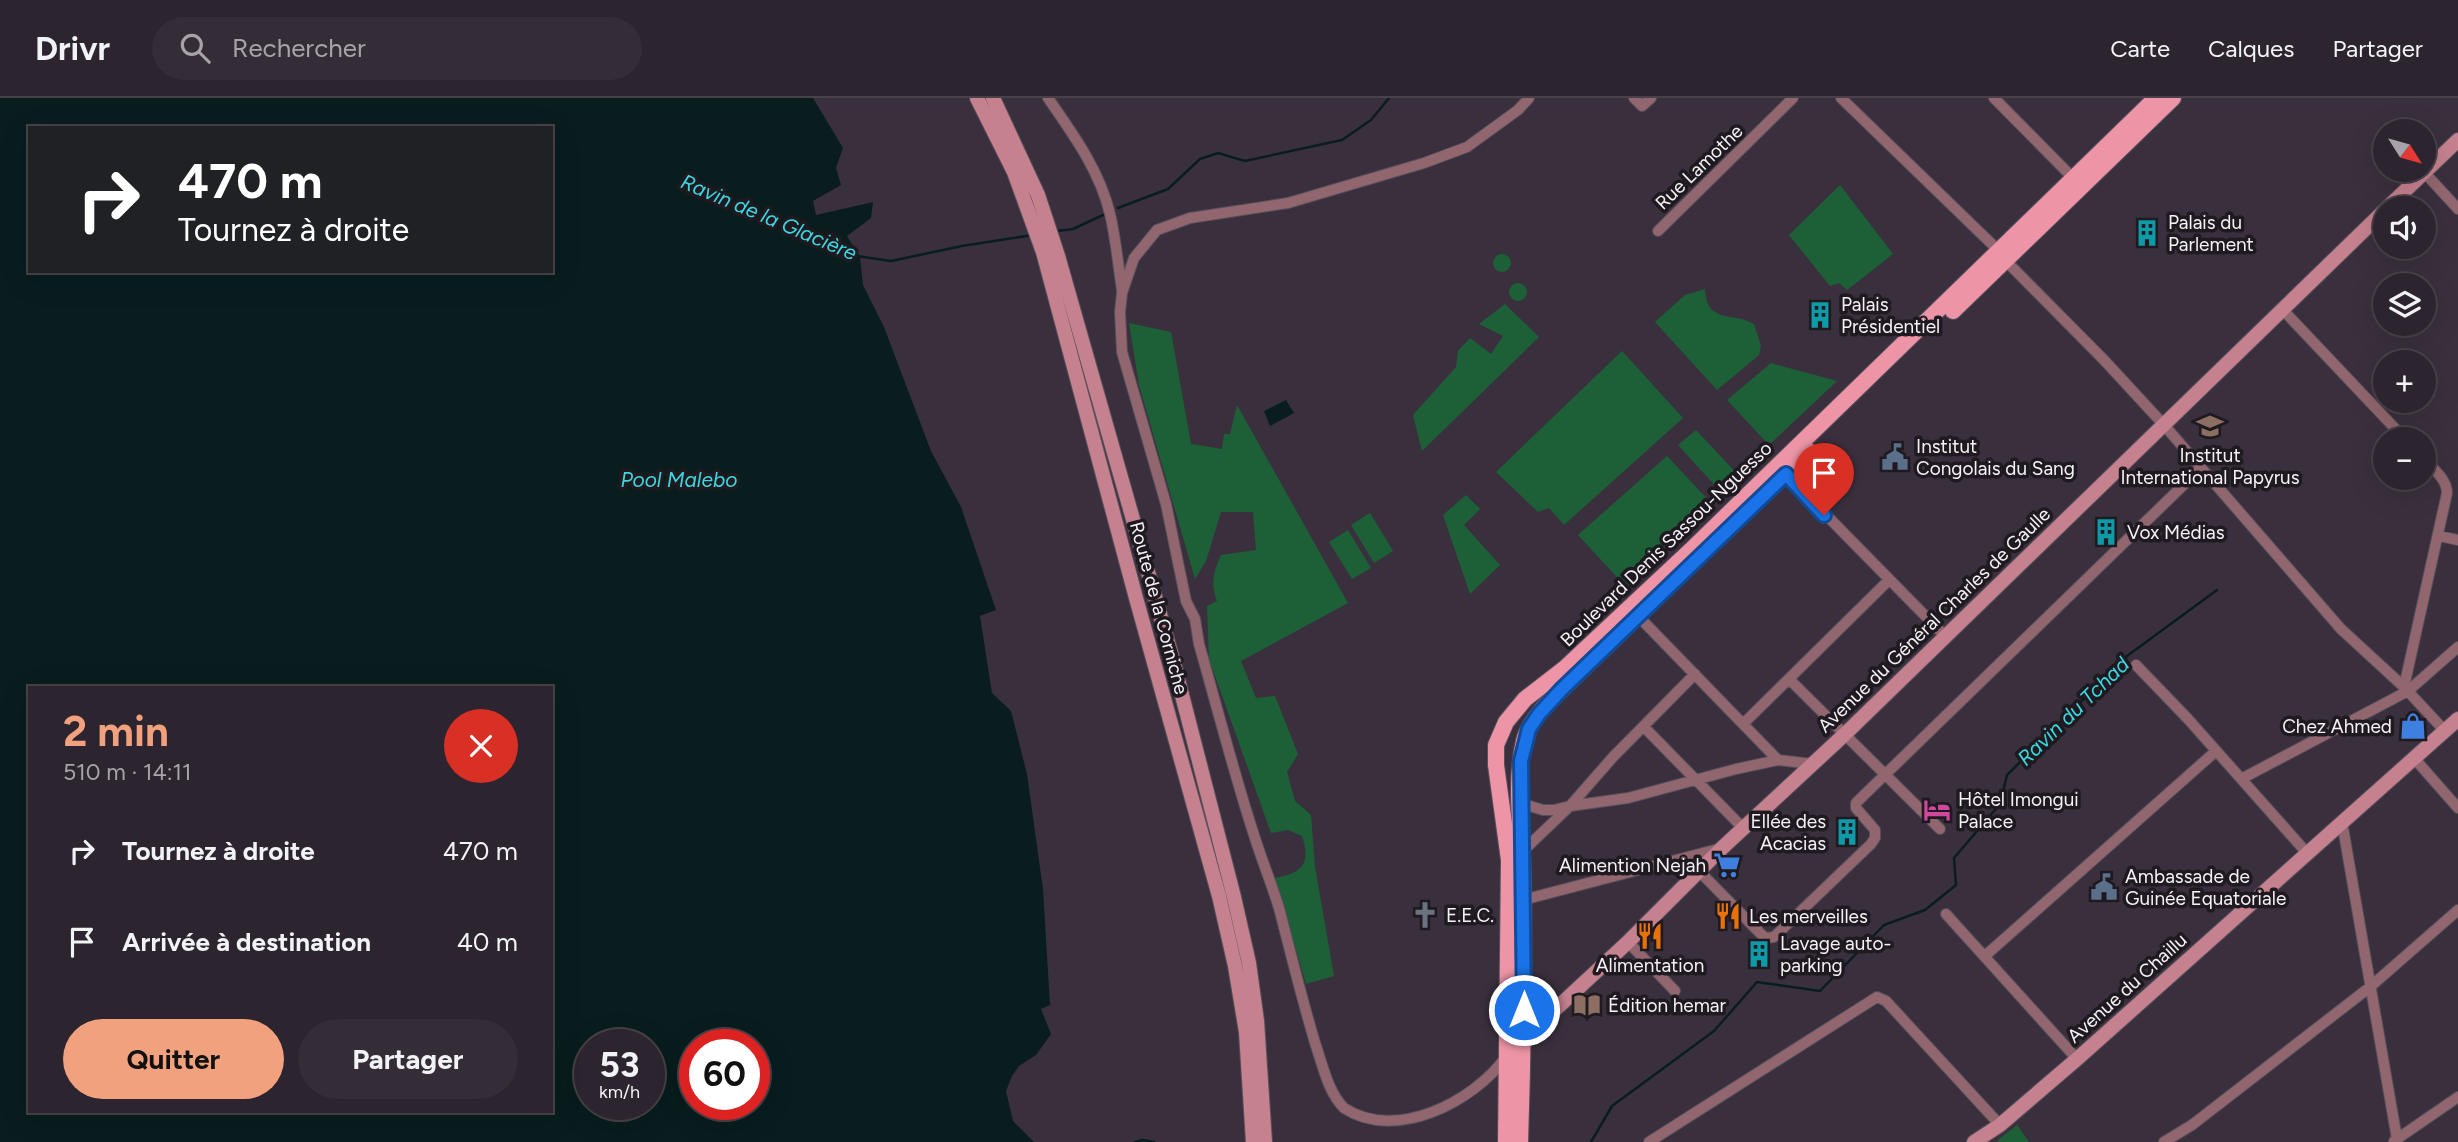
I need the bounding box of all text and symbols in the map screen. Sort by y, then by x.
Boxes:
search box [152,17,642,80]
text: Drivr [35,29,110,68]
icon: search [176,29,214,67]
text: Rechercher [232,32,366,64]
text: Carte [2110,34,2170,63]
text: Calques [2208,34,2294,63]
text: Partager [2332,34,2423,63]
north arrow [2373,119,2436,182]
map controls [2373,119,2436,490]
street label: Rue Lamothe [1651,120,1747,214]
text: 470 m [178,151,322,210]
icon: right [63,154,154,245]
water label: Ravin de la Glacière [677,169,861,266]
button: sound [2373,196,2436,259]
text: Tournez à droite [178,211,409,249]
place label: Palais du Parlement [2168,211,2254,256]
building icon: Palais du Parlement [2132,218,2162,248]
button: layers [2373,273,2436,336]
place label: Palais Présidentiel [1841,293,1940,338]
building icon: Palais Présidentiel [1805,300,1835,330]
button: + [2373,350,2436,413]
school or university icon: Institut International Papyrus [2195,411,2225,441]
button: − [2373,427,2436,490]
place label: Institut Congolais du Sang [1916,435,2075,480]
street label: Boulevard Denis Sassou-Nguesso [1555,437,1777,651]
public building icon: Institut Congolais du Sang [1880,442,1910,472]
pin [1794,443,1854,515]
place label: Institut International Papyrus [2120,444,2300,489]
icon: arrive [1805,454,1843,492]
water label: Pool Malebo [621,467,738,492]
street label: Avenue du Général Charles de Gaulle [1813,503,2055,737]
building icon: Vox Médias [2091,517,2121,547]
street label: Route de la Corniche [1125,519,1193,697]
place label: Vox Médias [2127,521,2225,544]
water label: Ravin du Tchad [2012,651,2135,771]
text: 2 min [63,706,169,757]
button: close [444,709,518,783]
shop icon: Chez Ahmed [2398,711,2428,741]
place label: Chez Ahmed [2282,715,2392,738]
text: 510 m · 14:11 [63,758,192,786]
place label: Hôtel Imongui Palace [1958,788,2079,833]
hotel icon: Hôtel Imongui Palace [1922,795,1952,825]
place label: Ellée des Acacias [1751,810,1826,855]
building icon: Ellée des Acacias [1832,817,1862,847]
icon: right [63,832,101,870]
text: Tournez à droite [122,835,315,867]
text: 470 m [443,835,518,867]
supermarket icon: Alimention Nejah [1712,850,1742,880]
place label: Alimention Nejah [1559,854,1706,877]
place label: Ambassade de Guinée Equatoriale [2125,865,2286,910]
public building icon: Ambassade de Guinée Equatoriale [2089,872,2119,902]
church icon: E.E.C. [1410,900,1440,930]
restaurant icon: Les merveilles [1713,901,1743,931]
place label: E.E.C. [1446,904,1494,927]
place label: Les merveilles [1749,905,1868,928]
restaurant icon: Alimentation [1635,921,1665,951]
icon: arrive [63,923,101,961]
text: Arrivée à destination [122,926,371,958]
text: 40 m [457,926,518,958]
street label: Avenue du Chaillu [2063,928,2191,1048]
place label: Lavage auto- parking [1780,932,1891,977]
building icon: Lavage auto- parking [1744,939,1774,969]
place label: Alimentation [1596,954,1704,977]
position arrow [1487,973,1561,1047]
library icon: Édition hemar [1572,990,1602,1020]
place label: Édition hemar [1608,994,1727,1017]
button: Quitter [63,1019,284,1099]
button: Partager [298,1019,518,1099]
speed limit sign: 60 [679,1029,770,1120]
text: 53 [600,1044,639,1086]
text: km/h [599,1081,640,1103]

